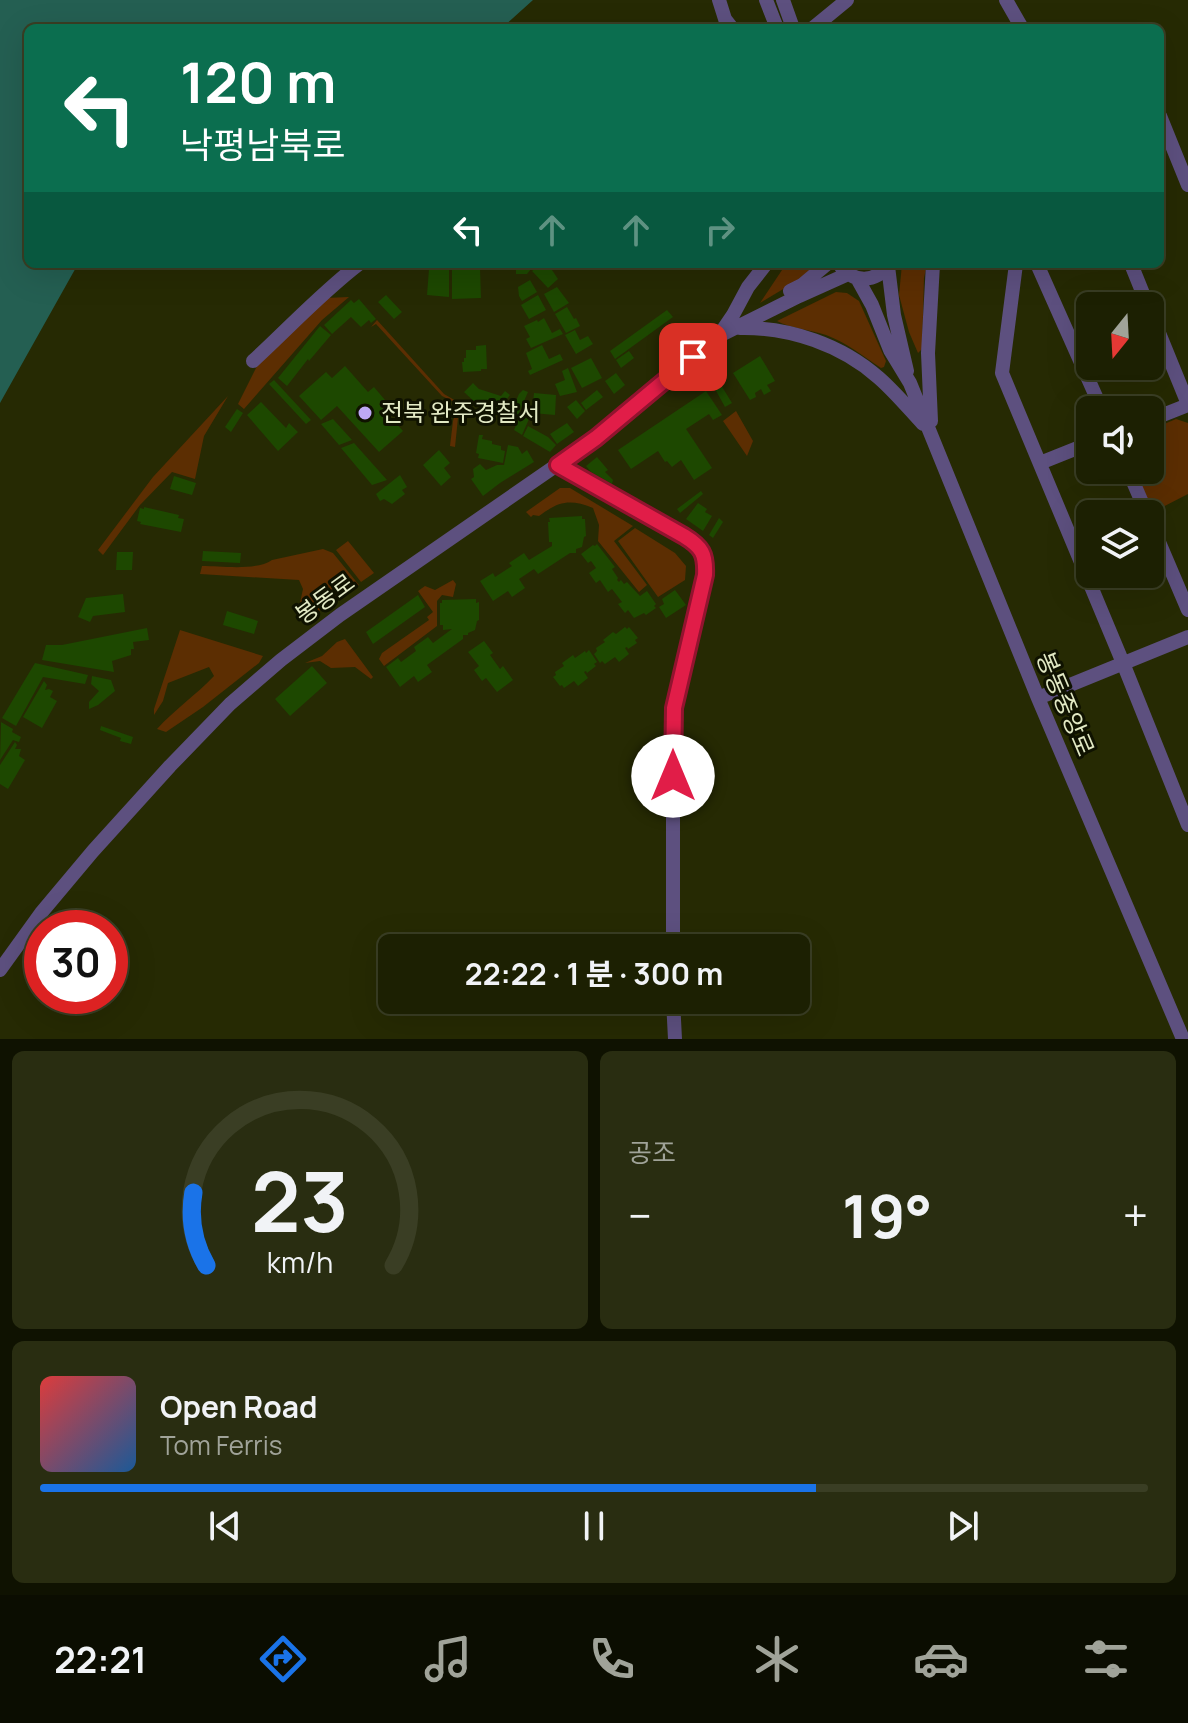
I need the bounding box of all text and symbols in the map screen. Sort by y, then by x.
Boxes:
text: 120 m [180,43,336,120]
icon: left [48,56,152,160]
text: 낙평남북로 [180,120,346,169]
icon: left [446,208,490,252]
icon: ahead [530,208,574,252]
icon: ahead [614,208,658,252]
icon: right [698,208,742,252]
north arrow [1076,292,1164,380]
map controls [1076,292,1164,588]
pin [659,323,727,391]
icon: arrive [671,335,715,379]
place label: 전북 완주경찰서 [381,395,540,428]
button: sound [1076,396,1164,484]
marker: 전북 완주경찰서 [356,404,374,422]
button: layers [1076,500,1164,588]
street label: 봉동로 [288,565,361,631]
street label: 봉동중앙로 [1030,646,1103,761]
position arrow [631,734,715,818]
speed limit sign: 30 [24,910,128,1014]
text: 22:22 · 1 분 · 300 m [465,953,723,994]
text: 공조 [628,1134,676,1170]
text: 23 [251,1143,349,1257]
text: 19° [842,1174,932,1256]
text: − [628,1185,652,1245]
text: + [1123,1185,1148,1245]
text: km/h [267,1243,333,1282]
text: Open Road [160,1386,317,1427]
text: Tom Ferris [160,1427,282,1463]
icon: previous [203,1504,247,1548]
icon: pause [572,1504,616,1548]
icon: next [941,1504,985,1548]
icon: directions [255,1631,311,1687]
icon: music [420,1631,476,1687]
icon: phone [584,1631,640,1687]
icon: climate [749,1631,805,1687]
icon: car [913,1631,969,1687]
icon: filters [1078,1631,1134,1687]
text: 22:21 [54,1635,147,1684]

